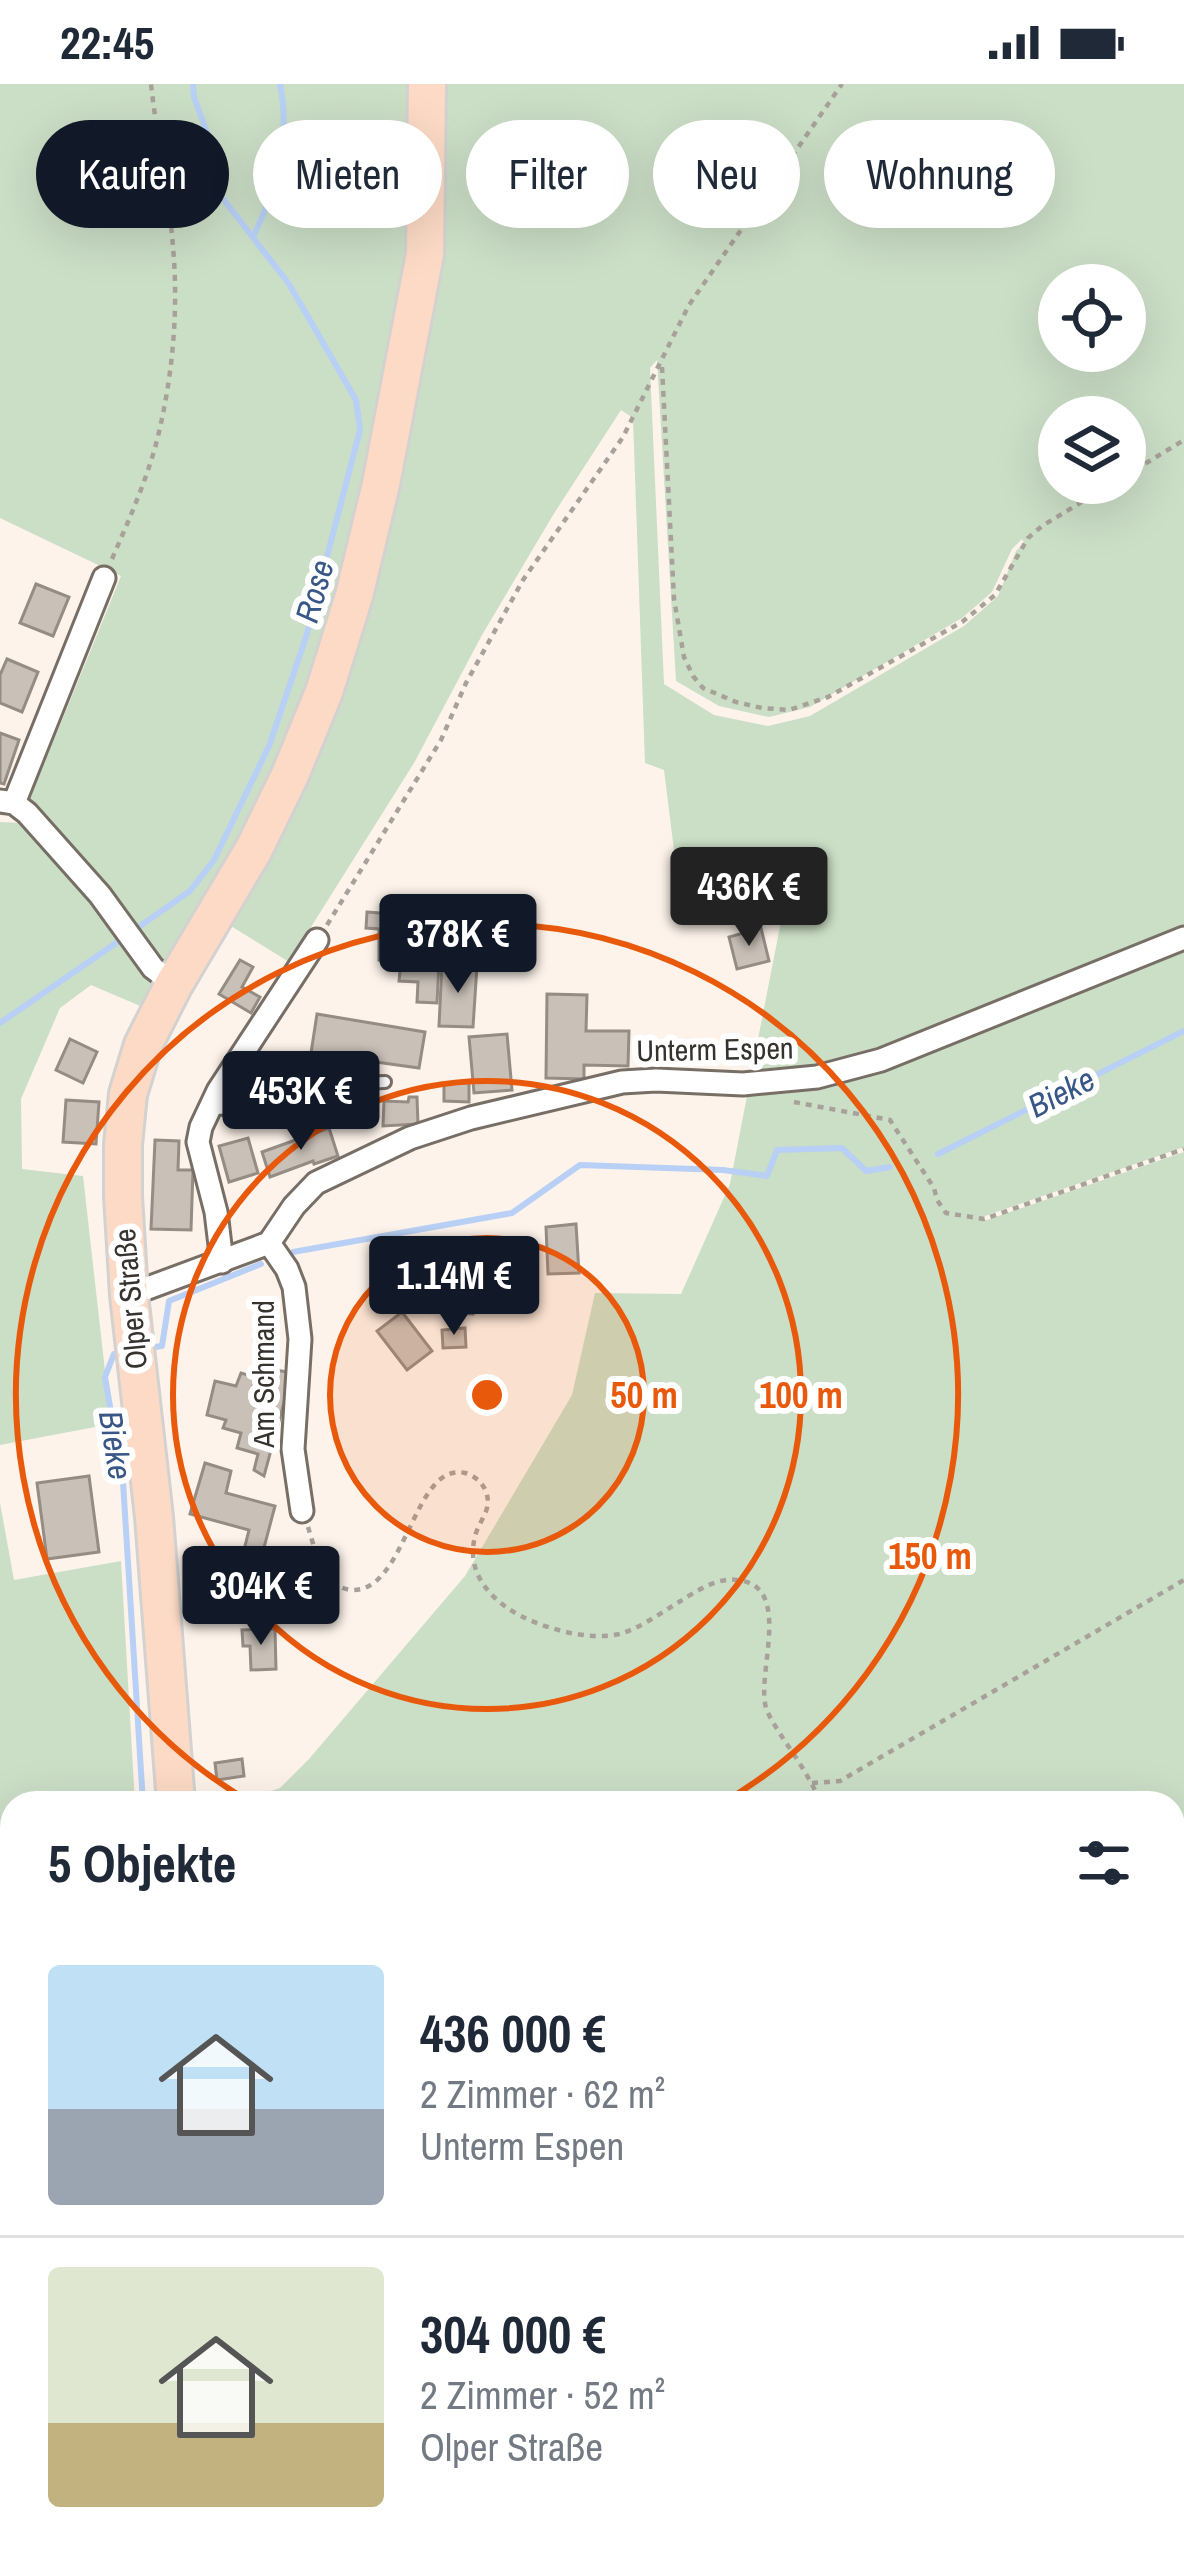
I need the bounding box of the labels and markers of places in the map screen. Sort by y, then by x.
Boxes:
pin: 436K € [651,847,847,949]
pin: 378K € [360,894,556,996]
pin: 453K € [203,1051,399,1153]
pin: 1.14M € [343,1236,565,1338]
centre of rings [466,1374,508,1416]
pin: 304K € [163,1546,359,1648]

